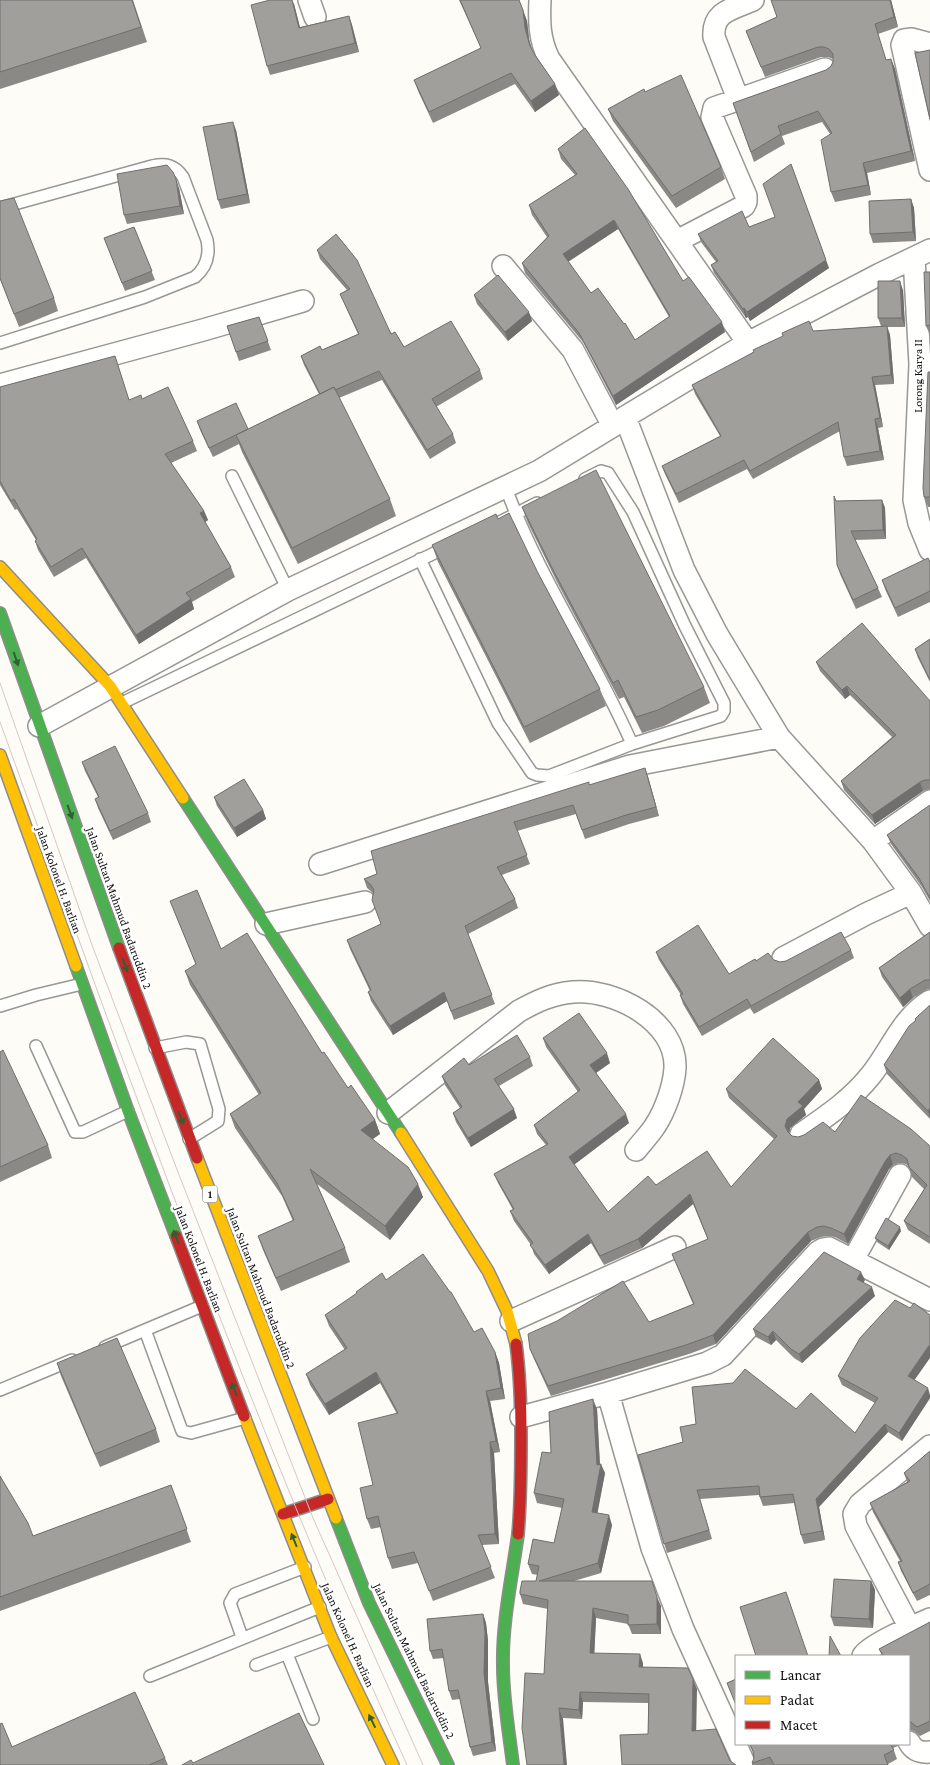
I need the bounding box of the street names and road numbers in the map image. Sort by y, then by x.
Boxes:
street label: Lorong Karya II [911,339,925,413]
street label: Jalan Kolonel H. Barlian [33,824,85,936]
street label: Jalan Sultan Mahmud Badaruddin 2 [83,824,155,991]
road number: 1 [202,1186,218,1202]
street label: Jalan Kolonel H. Barlian [172,1203,226,1315]
street label: Jalan Sultan Mahmud Badaruddin 2 [223,1205,298,1371]
street label: Jalan Kolonel H. Barlian [318,1580,378,1690]
street label: Jalan Sultan Mahmud Badaruddin 2 [370,1580,458,1741]

